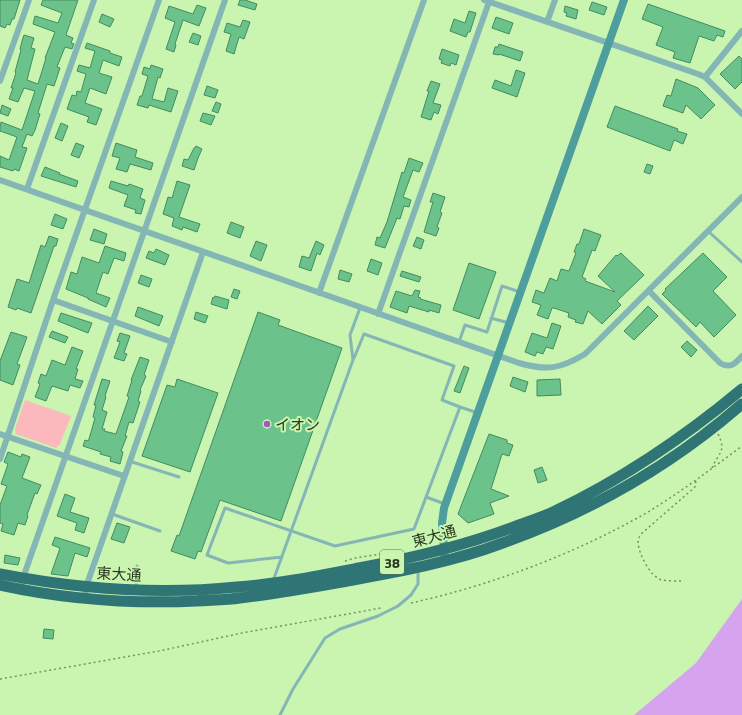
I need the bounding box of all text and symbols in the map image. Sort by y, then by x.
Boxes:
place label: イオン [275,413,320,436]
marker: イオン [262,419,272,429]
street label: 東大通 [409,519,459,553]
road number: 38 [380,550,404,574]
street label: 東大通 [96,561,142,587]

